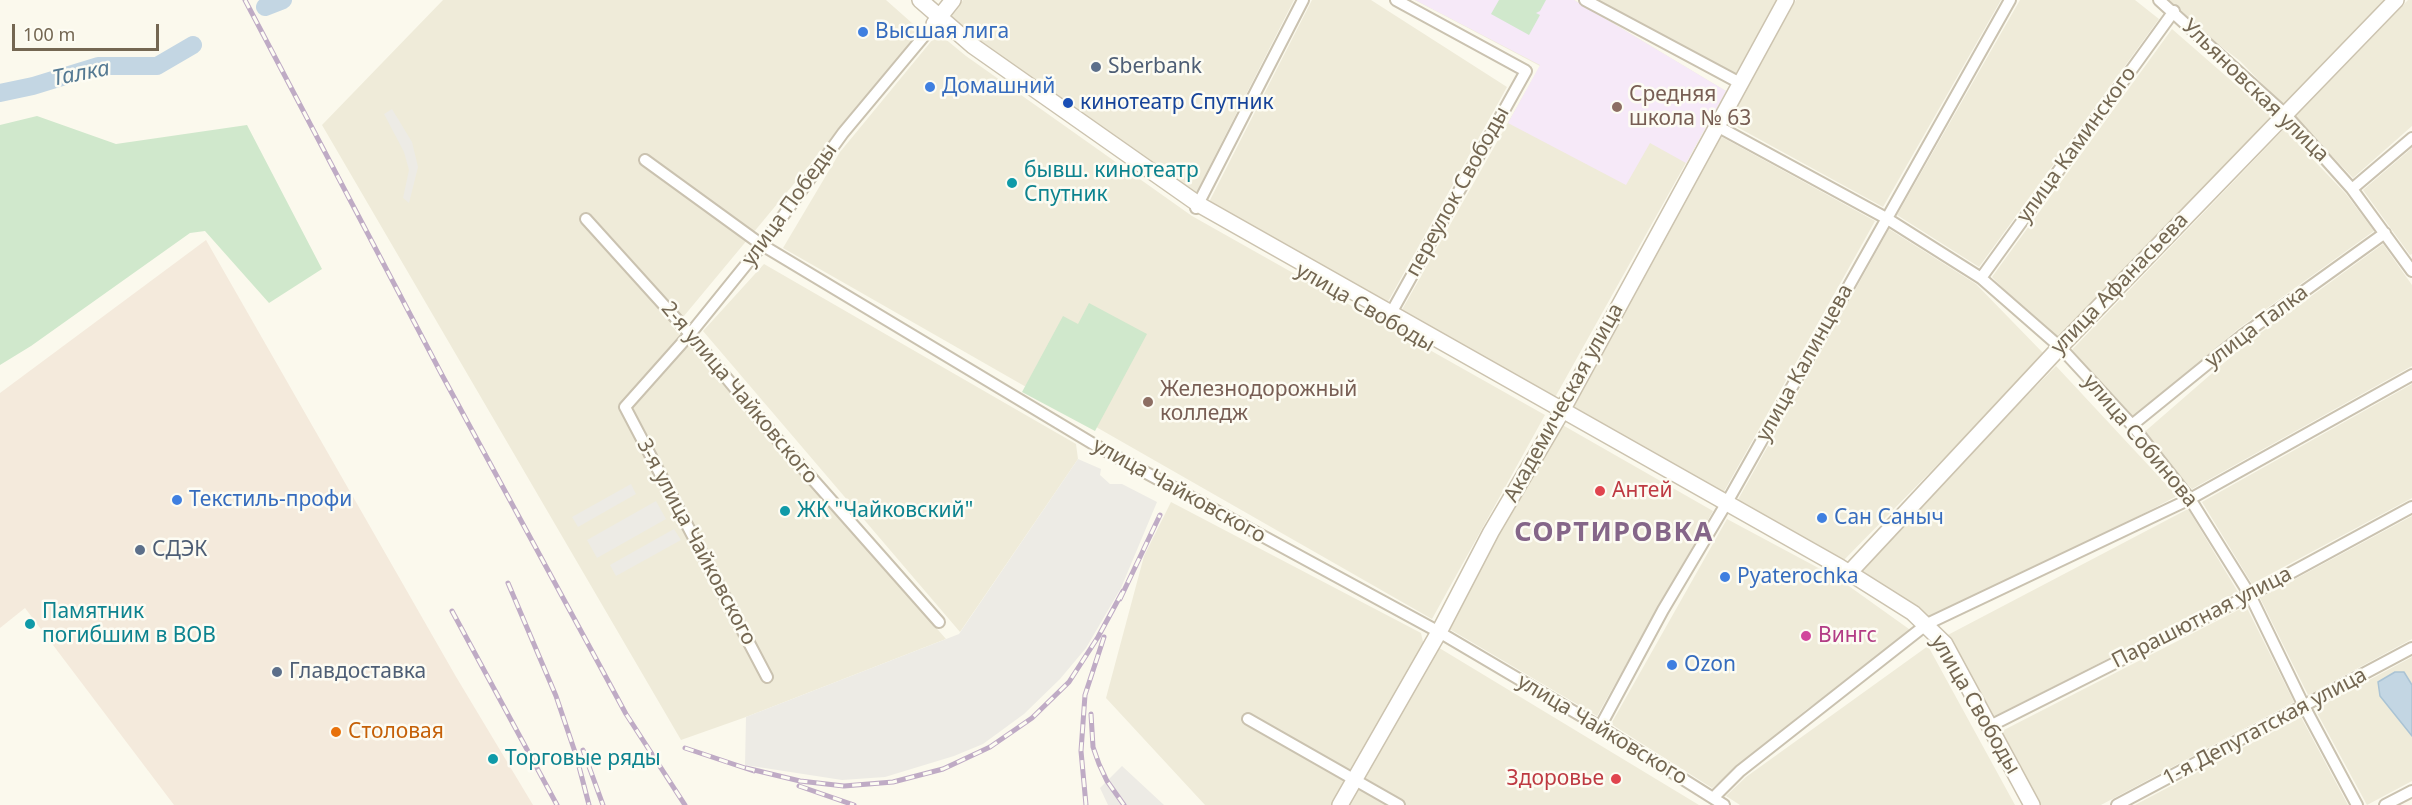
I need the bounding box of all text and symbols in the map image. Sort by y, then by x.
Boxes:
scale bar [15,12,162,50]
street label: Ульяновская улица [2176,14,2334,168]
place label: Высшая лига [875,19,1009,45]
text: 100 m [23,22,75,46]
marker: Высшая лига [856,25,870,39]
place label: Sberbank [1108,54,1202,80]
water label: Талка [50,56,112,92]
marker: Sberbank [1089,60,1103,74]
street label: улица Каминского [2012,62,2142,228]
place label: Домашний [942,74,1055,100]
marker: Домашний [923,80,937,94]
place label: Средняя школа № 63 [1629,82,1751,132]
place label: кинотеатр Спутник [1080,90,1274,116]
marker: кинотеатр Спутник [1061,96,1075,110]
marker: Средняя школа № 63 [1610,100,1624,114]
street label: переулок Свободы [1401,103,1515,281]
street label: улица Победы [737,139,843,271]
place label: бывш. кинотеатр Спутник [1024,158,1199,208]
marker: бывш. кинотеатр Спутник [1005,176,1019,190]
street label: улица Афанасьева [2046,208,2194,360]
street label: улица Свободы [1291,258,1439,358]
street label: улица Калинцева [1751,280,1859,446]
street label: улица Талка [2201,280,2313,374]
street label: 2-я улица Чайковского [655,297,823,489]
street label: Академическая улица [1499,299,1629,507]
street label: улица Собинова [2077,370,2203,512]
place label: Железнодорожный колледж [1160,377,1357,427]
marker: Железнодорожный колледж [1141,395,1155,409]
street label: улица Чайковского [1088,433,1270,549]
street label: 3-я улица Чайковского [631,434,761,650]
place label: Антей [1612,478,1672,504]
marker: Антей [1593,484,1607,498]
place label: Текстиль-профи [189,487,352,513]
marker: Текстиль-профи [170,493,184,507]
place label: ЖК "Чайковский" [797,498,973,524]
marker: ЖК "Чайковский" [778,504,792,518]
place label: Сан Саныч [1834,505,1944,531]
marker: Сан Саныч [1815,511,1829,525]
district label: СОРТИРОВКА [1514,517,1714,549]
place label: СДЭК [152,537,207,563]
marker: СДЭК [133,543,147,557]
street label: Парашютная улица [2108,562,2296,674]
place label: Pyaterochka [1737,564,1859,590]
marker: Pyaterochka [1718,570,1732,584]
place label: Памятник погибшим в ВОВ [42,599,216,649]
marker: Памятник погибшим в ВОВ [23,617,37,631]
place label: Вингс [1818,623,1877,649]
marker: Вингс [1799,629,1813,643]
street label: улица Свободы [1925,631,2025,779]
place label: Ozon [1684,652,1736,678]
marker: Ozon [1665,658,1679,672]
place label: Главдоставка [289,659,426,685]
street label: 1-я Депутатская улица [2159,663,2371,791]
marker: Главдоставка [270,665,284,679]
street label: улица Чайковского [1512,669,1692,791]
place label: Столовая [348,719,444,745]
marker: Столовая [329,725,343,739]
place label: Торговые ряды [505,746,661,772]
marker: Торговые ряды [486,752,500,766]
place label: Здоровье [1507,766,1604,792]
marker: Здоровье [1609,772,1623,786]

